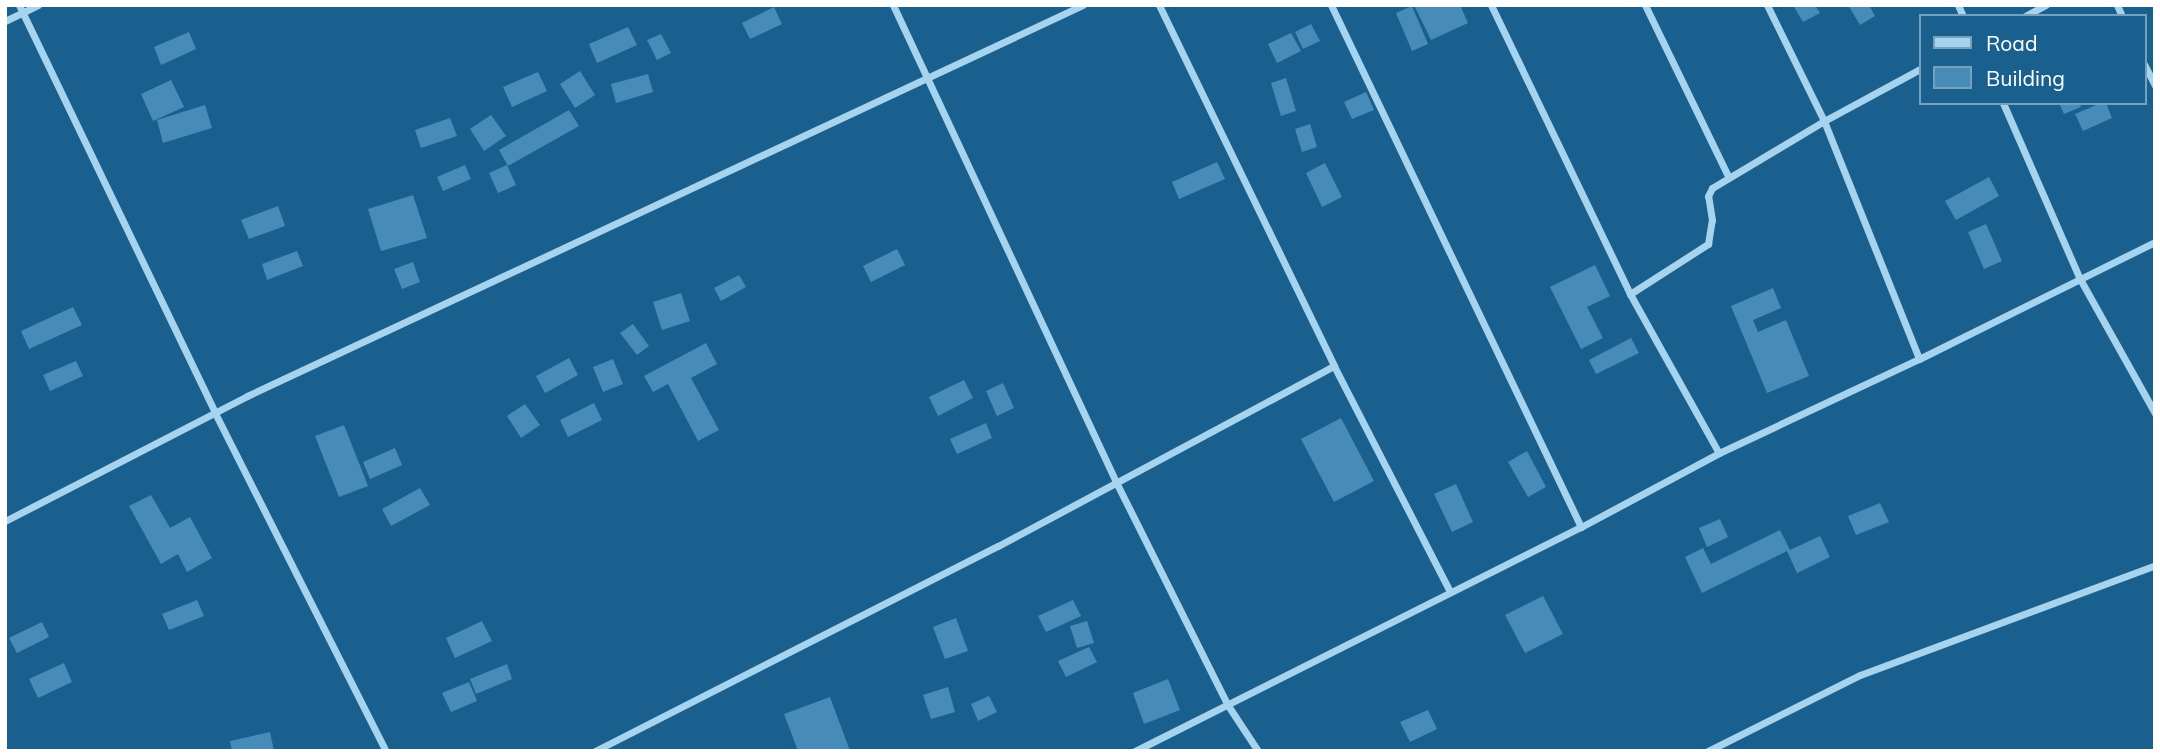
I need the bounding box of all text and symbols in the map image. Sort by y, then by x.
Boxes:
legend [1918,14,2146,105]
text: Road [1986,30,2037,56]
text: Building [1986,65,2065,91]

